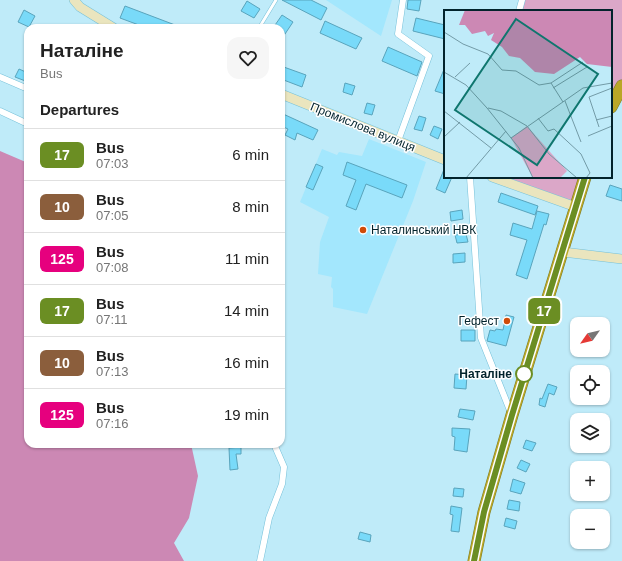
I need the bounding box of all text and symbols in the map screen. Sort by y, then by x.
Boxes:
inset map [444,10,612,178]
button: heart [227,37,269,79]
text: Наталіне [40,40,124,61]
text: Bus [40,66,62,81]
street label: Промислова вулиця [308,100,418,154]
text: Departures [40,101,119,118]
text: Bus [96,139,124,156]
text: 6 min [232,146,269,163]
text: 17 [54,147,70,163]
text: 07:03 [96,156,129,171]
text: Bus [96,191,124,208]
text: 8 min [232,198,269,215]
text: 10 [54,199,70,215]
text: 07:05 [96,208,129,223]
place label: Наталинський НВК [371,223,476,237]
marker: Наталинський НВК [358,225,368,235]
text: Bus [96,243,124,260]
text: 11 min [225,250,269,267]
text: 125 [50,251,74,267]
text: 07:08 [96,260,129,275]
text: Bus [96,295,124,312]
line badge: 17 [526,298,562,324]
text: 14 min [224,302,269,319]
text: 17 [54,303,70,319]
text: 17 [536,303,552,319]
text: 07:11 [96,312,128,327]
place label: Гефест [459,314,499,328]
marker: Гефест [502,316,512,326]
north arrow [570,317,610,357]
map controls [570,317,610,549]
text: Bus [96,347,124,364]
text: 16 min [224,354,269,371]
text: 10 [54,355,70,371]
text: 07:13 [96,364,129,379]
marker: Наталіне [515,365,533,383]
button: locate [570,365,610,405]
place label: Наталіне [459,367,512,381]
text: Bus [96,399,124,416]
text: 19 min [224,406,269,423]
text: 125 [50,407,74,423]
button: layers [570,413,610,453]
text: 07:16 [96,416,129,431]
button: + [570,461,610,501]
button: − [570,509,610,549]

